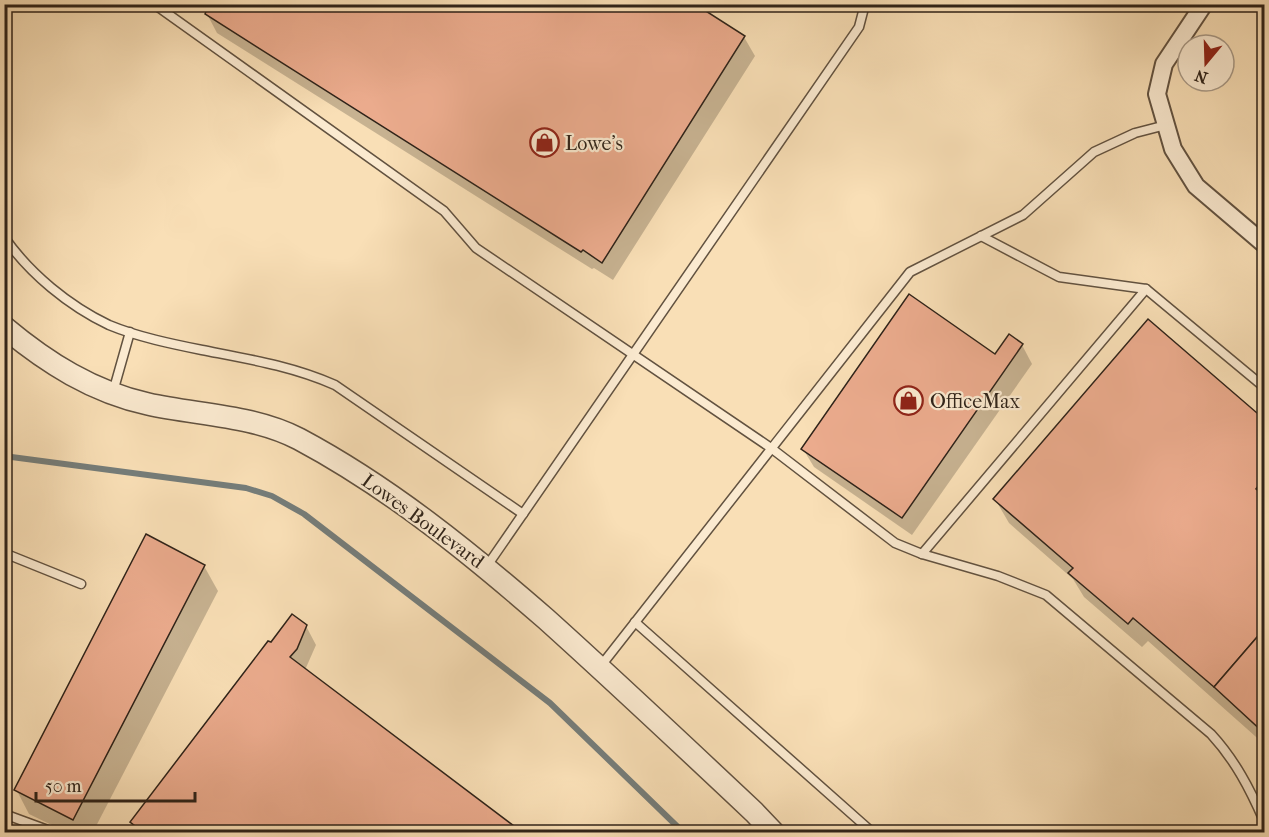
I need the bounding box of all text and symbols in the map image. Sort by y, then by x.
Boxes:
north arrow [1176,33,1236,93]
text: N [1192,65,1210,88]
shop icon: Lowe's [528,127,560,159]
place label: Lowe's [565,132,623,155]
shop icon: OfficeMax [893,385,925,417]
place label: OfficeMax [930,390,1020,413]
street label: Lowes Boulevard [357,469,490,574]
scale bar [36,765,195,803]
text: 50 m [45,776,82,797]

